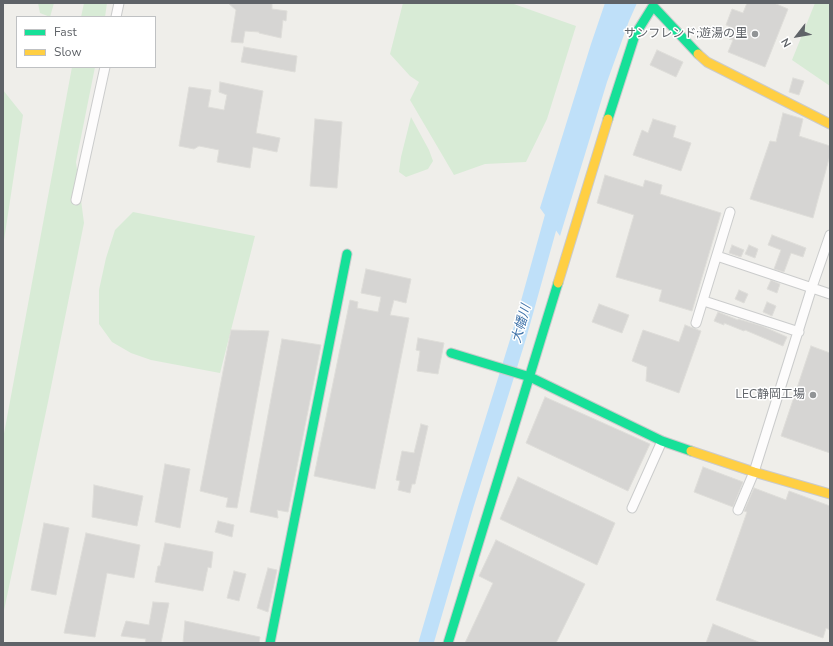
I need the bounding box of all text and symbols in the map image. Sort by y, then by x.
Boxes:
legend [16,16,156,68]
north arrow [777,16,817,56]
text: Fast [54,24,77,40]
place label: サンフレンド;遊湯の里 [624,27,747,41]
marker: サンフレンド;遊湯の里 [750,29,760,39]
text: N [778,35,795,50]
text: Slow [54,44,82,60]
water label: 大幡川 [509,303,535,345]
place label: LEC静岡工場 [735,388,805,402]
marker: LEC静岡工場 [808,390,818,400]

